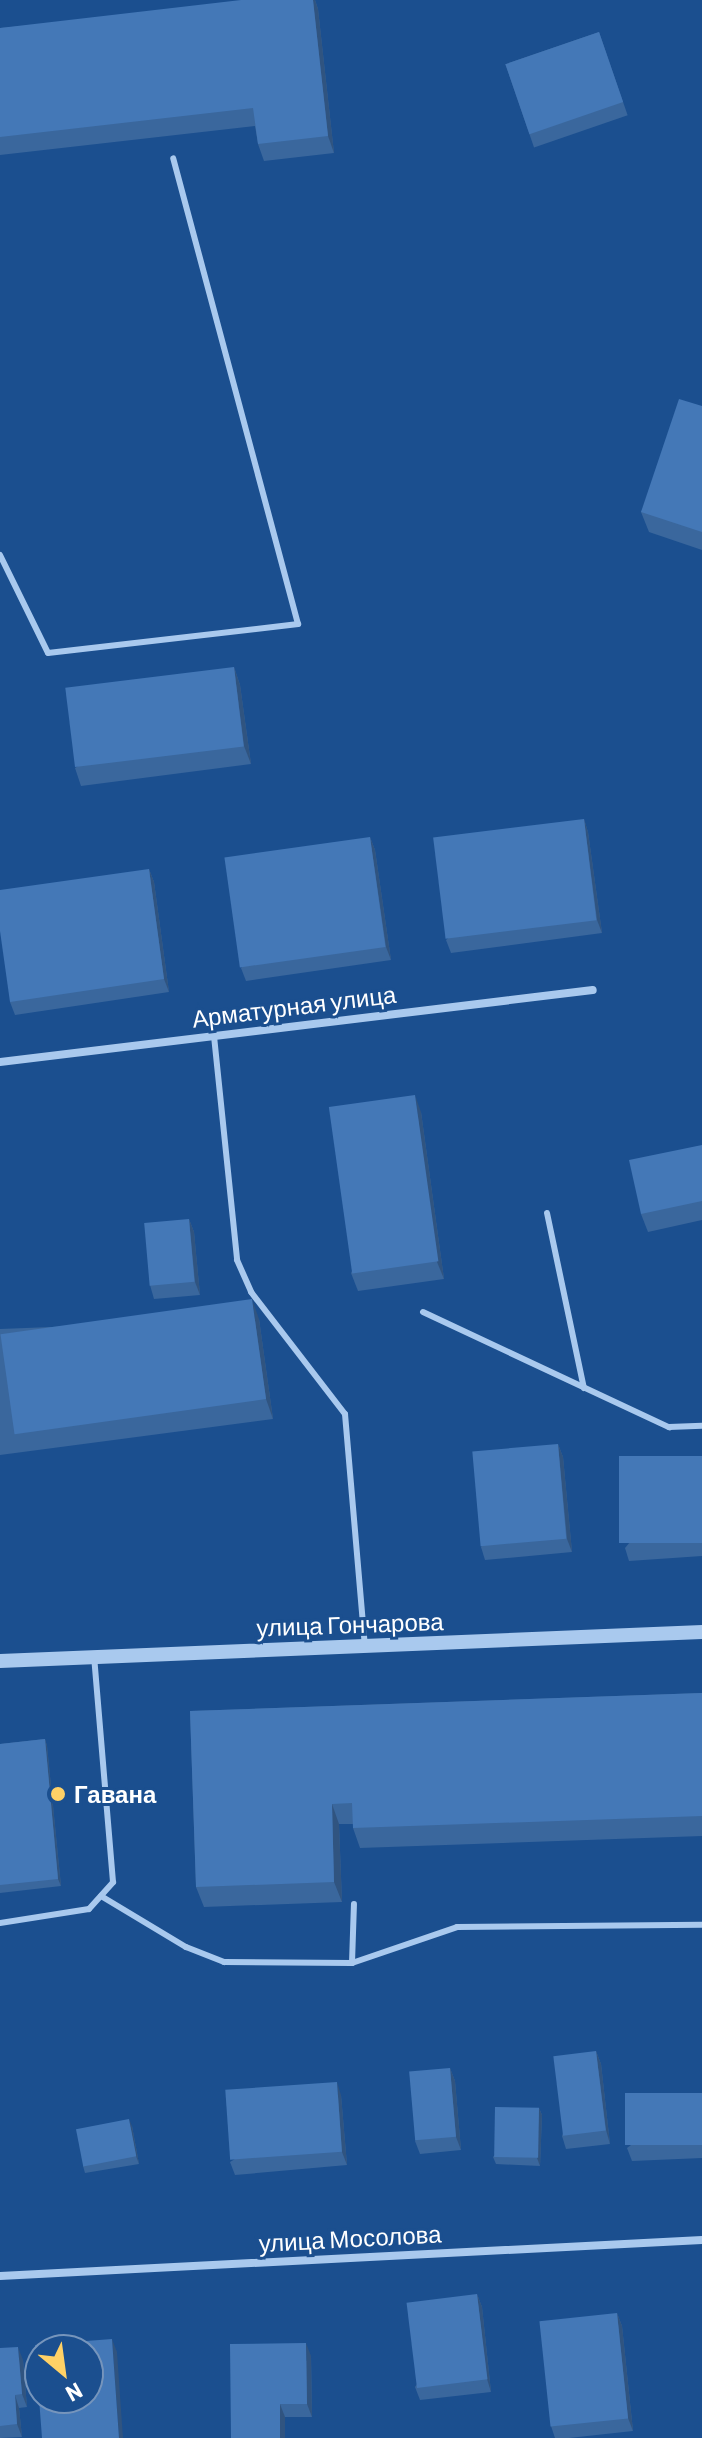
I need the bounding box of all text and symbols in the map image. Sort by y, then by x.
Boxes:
street label: Арматурная улица [190,979,398,1033]
street label: улица Гончарова [256,1606,444,1642]
place label: Гавана [74,1780,156,1808]
marker: Гавана [49,1785,67,1803]
street label: улица Мосолова [258,2219,442,2257]
north arrow [24,2334,104,2414]
text: N [62,2378,87,2408]

